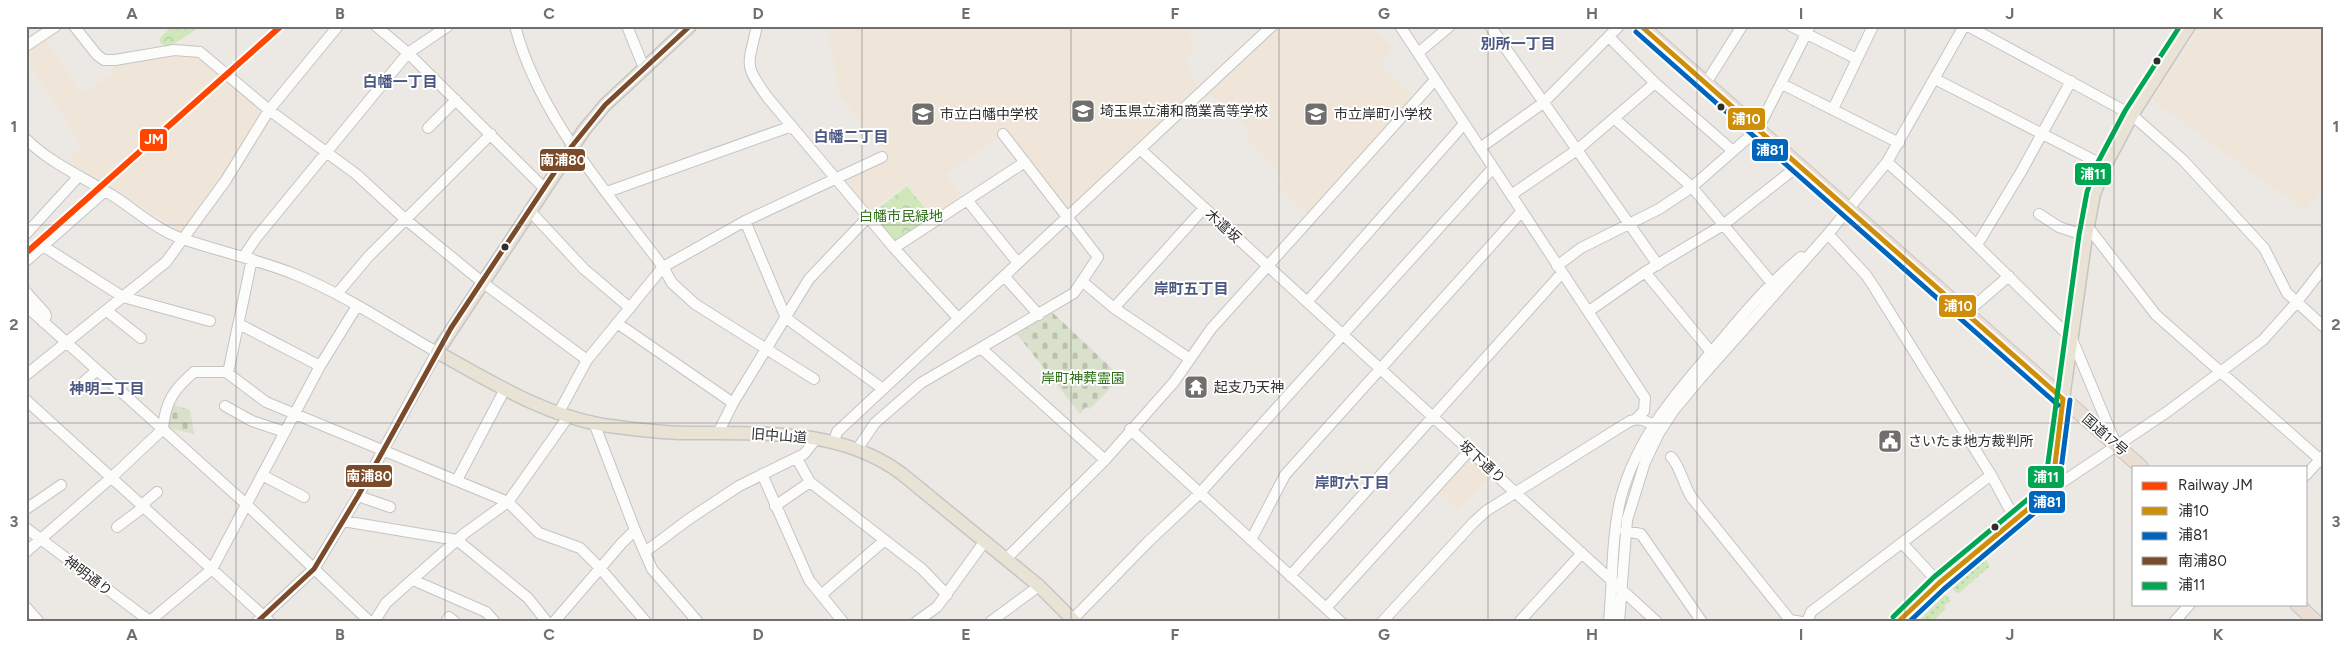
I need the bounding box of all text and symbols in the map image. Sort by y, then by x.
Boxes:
text: A [126,4,138,23]
text: B [335,4,345,23]
text: C [543,4,555,23]
text: D [752,4,764,23]
text: E [961,4,971,23]
text: F [1171,4,1180,23]
text: G [1378,4,1390,23]
text: H [1586,4,1598,23]
text: I [1799,4,1803,23]
text: J [2006,4,2014,23]
text: K [2213,4,2224,23]
district label: 別所一丁目 [1480,35,1556,53]
unlabelled marker [2152,56,2162,66]
district label: 白幡一丁目 [362,73,438,91]
school or university icon: 埼玉県立浦和商業高等学校 [1070,98,1096,124]
school or university icon: 市立白幡中学校 [910,101,936,127]
school or university icon: 市立岸町小学校 [1303,101,1329,127]
unlabelled marker [1716,102,1726,112]
place label: 埼玉県立浦和商業高等学校 [1100,103,1268,120]
place label: 市立白幡中学校 [940,106,1038,123]
place label: 市立岸町小学校 [1334,106,1432,123]
line badge: 浦10 [1727,107,1766,131]
text: 浦10 [1732,111,1760,128]
text: 1 [11,117,17,136]
text: 1 [2333,117,2339,136]
line badge: JM [139,128,168,152]
district label: 白幡二丁目 [813,128,889,146]
text: JM [144,131,164,148]
line badge: 浦81 [1751,138,1789,162]
text: 浦81 [1756,142,1784,159]
line badge: 南浦80 [539,148,586,172]
text: 南浦80 [540,152,586,169]
line badge: 浦11 [2074,162,2112,186]
text: 浦11 [2080,166,2106,183]
street label: 木遣坂 [1202,206,1244,246]
park label: 白幡市民緑地 [859,208,943,225]
unlabelled marker [500,242,510,252]
district label: 岸町五丁目 [1153,280,1229,298]
line badge: 浦10 [1938,294,1977,318]
text: 浦10 [1944,298,1972,315]
text: 2 [9,315,19,334]
text: 2 [2331,315,2341,334]
park label: 岸町神葬霊園 [1041,370,1125,387]
temple icon: 起支乃天神 [1183,374,1209,400]
place label: 起支乃天神 [1214,379,1284,396]
district label: 神明二丁目 [68,380,145,398]
street label: 国道17号 [2079,410,2131,460]
street label: 旧中山道 [750,426,808,446]
public building icon: さいたま地方裁判所 [1877,428,1903,454]
place label: さいたま地方裁判所 [1908,433,2034,450]
street label: 坂下通り [1456,437,1508,487]
line badge: 南浦80 [345,464,393,488]
line badge: 浦11 [2027,465,2065,489]
legend [2132,466,2308,606]
text: 南浦80 [346,468,392,485]
text: 浦11 [2033,469,2059,486]
district label: 岸町六丁目 [1314,474,1390,492]
text: Railway JM [2178,476,2253,494]
line badge: 浦81 [2028,490,2066,514]
text: 浦81 [2033,494,2061,511]
text: 浦10 [2178,502,2209,520]
text: 3 [10,512,19,531]
text: 3 [2332,512,2341,531]
unlabelled marker [1990,522,2000,532]
text: 浦81 [2178,526,2208,544]
street label: 神明通り [61,552,115,600]
text: 南浦80 [2178,552,2227,570]
text: 浦11 [2178,576,2205,594]
text: A [126,625,138,644]
text: B [335,625,345,644]
text: C [543,625,555,644]
text: D [752,625,764,644]
text: E [961,625,971,644]
text: F [1171,625,1180,644]
text: G [1378,625,1390,644]
text: H [1586,625,1598,644]
text: I [1799,625,1803,644]
text: J [2006,625,2014,644]
text: K [2213,625,2224,644]

